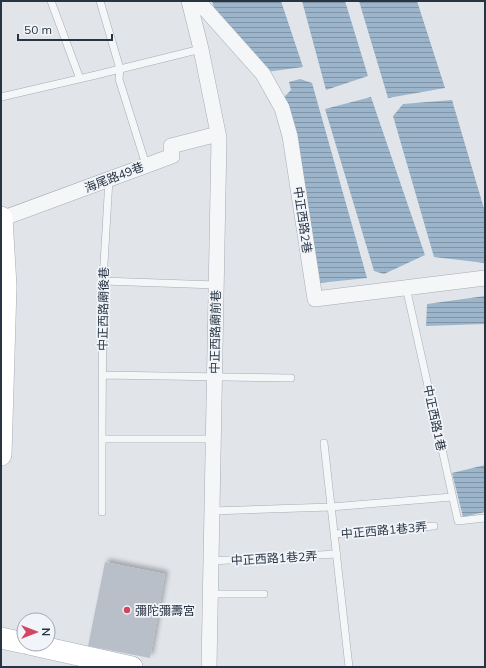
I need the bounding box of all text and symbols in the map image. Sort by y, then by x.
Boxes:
scale bar [18,16,112,42]
text: 50 m [24,22,52,37]
street label: 海尾路49巷 [82,159,146,195]
street label: 中正西路2巷 [291,186,315,254]
street label: 中正西路廟後巷 [95,267,111,351]
street label: 中正西路廟前巷 [207,290,223,374]
street label: 中正西路1巷 [421,384,449,452]
street label: 中正西路1巷3弄 [340,519,428,541]
street label: 中正西路1巷2弄 [230,548,318,568]
place label: 彌陀彌壽宮 [135,603,195,618]
marker: 彌陀彌壽宮 [122,605,132,615]
north arrow [16,612,56,652]
text: N [39,628,53,636]

